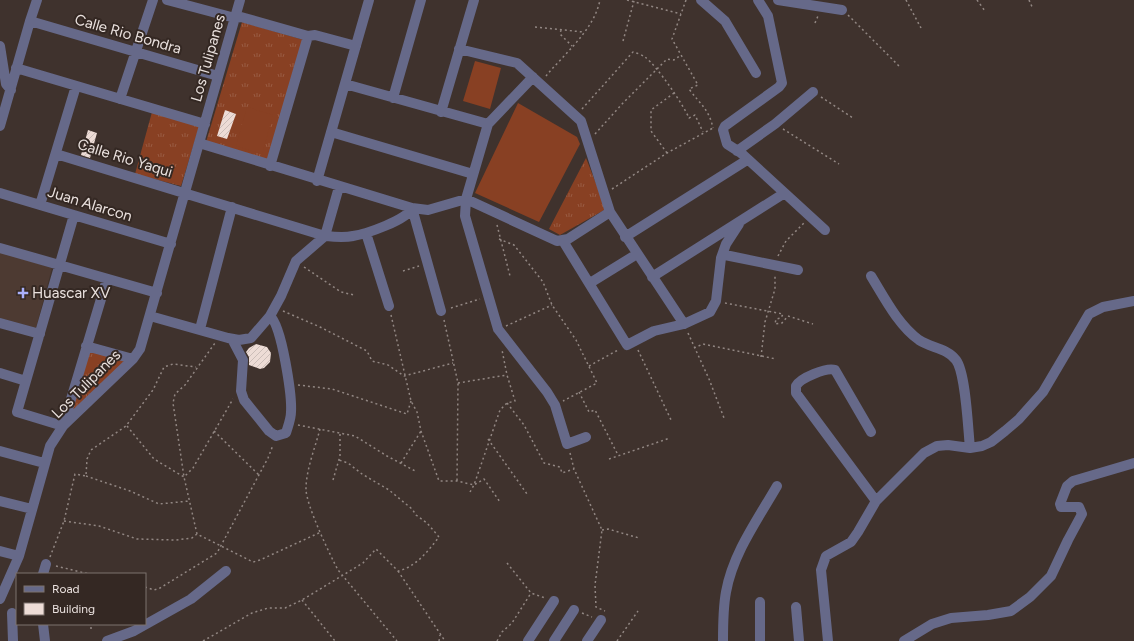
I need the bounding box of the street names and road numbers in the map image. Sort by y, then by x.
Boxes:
street label: Calle Rio Bondra [73,10,183,58]
street label: Los Tulipanes [187,12,229,104]
street label: Calle Rio Yaqui [75,135,175,181]
street label: Juan Alarcon [46,183,134,225]
street label: Los Tulipanes [48,346,124,422]

